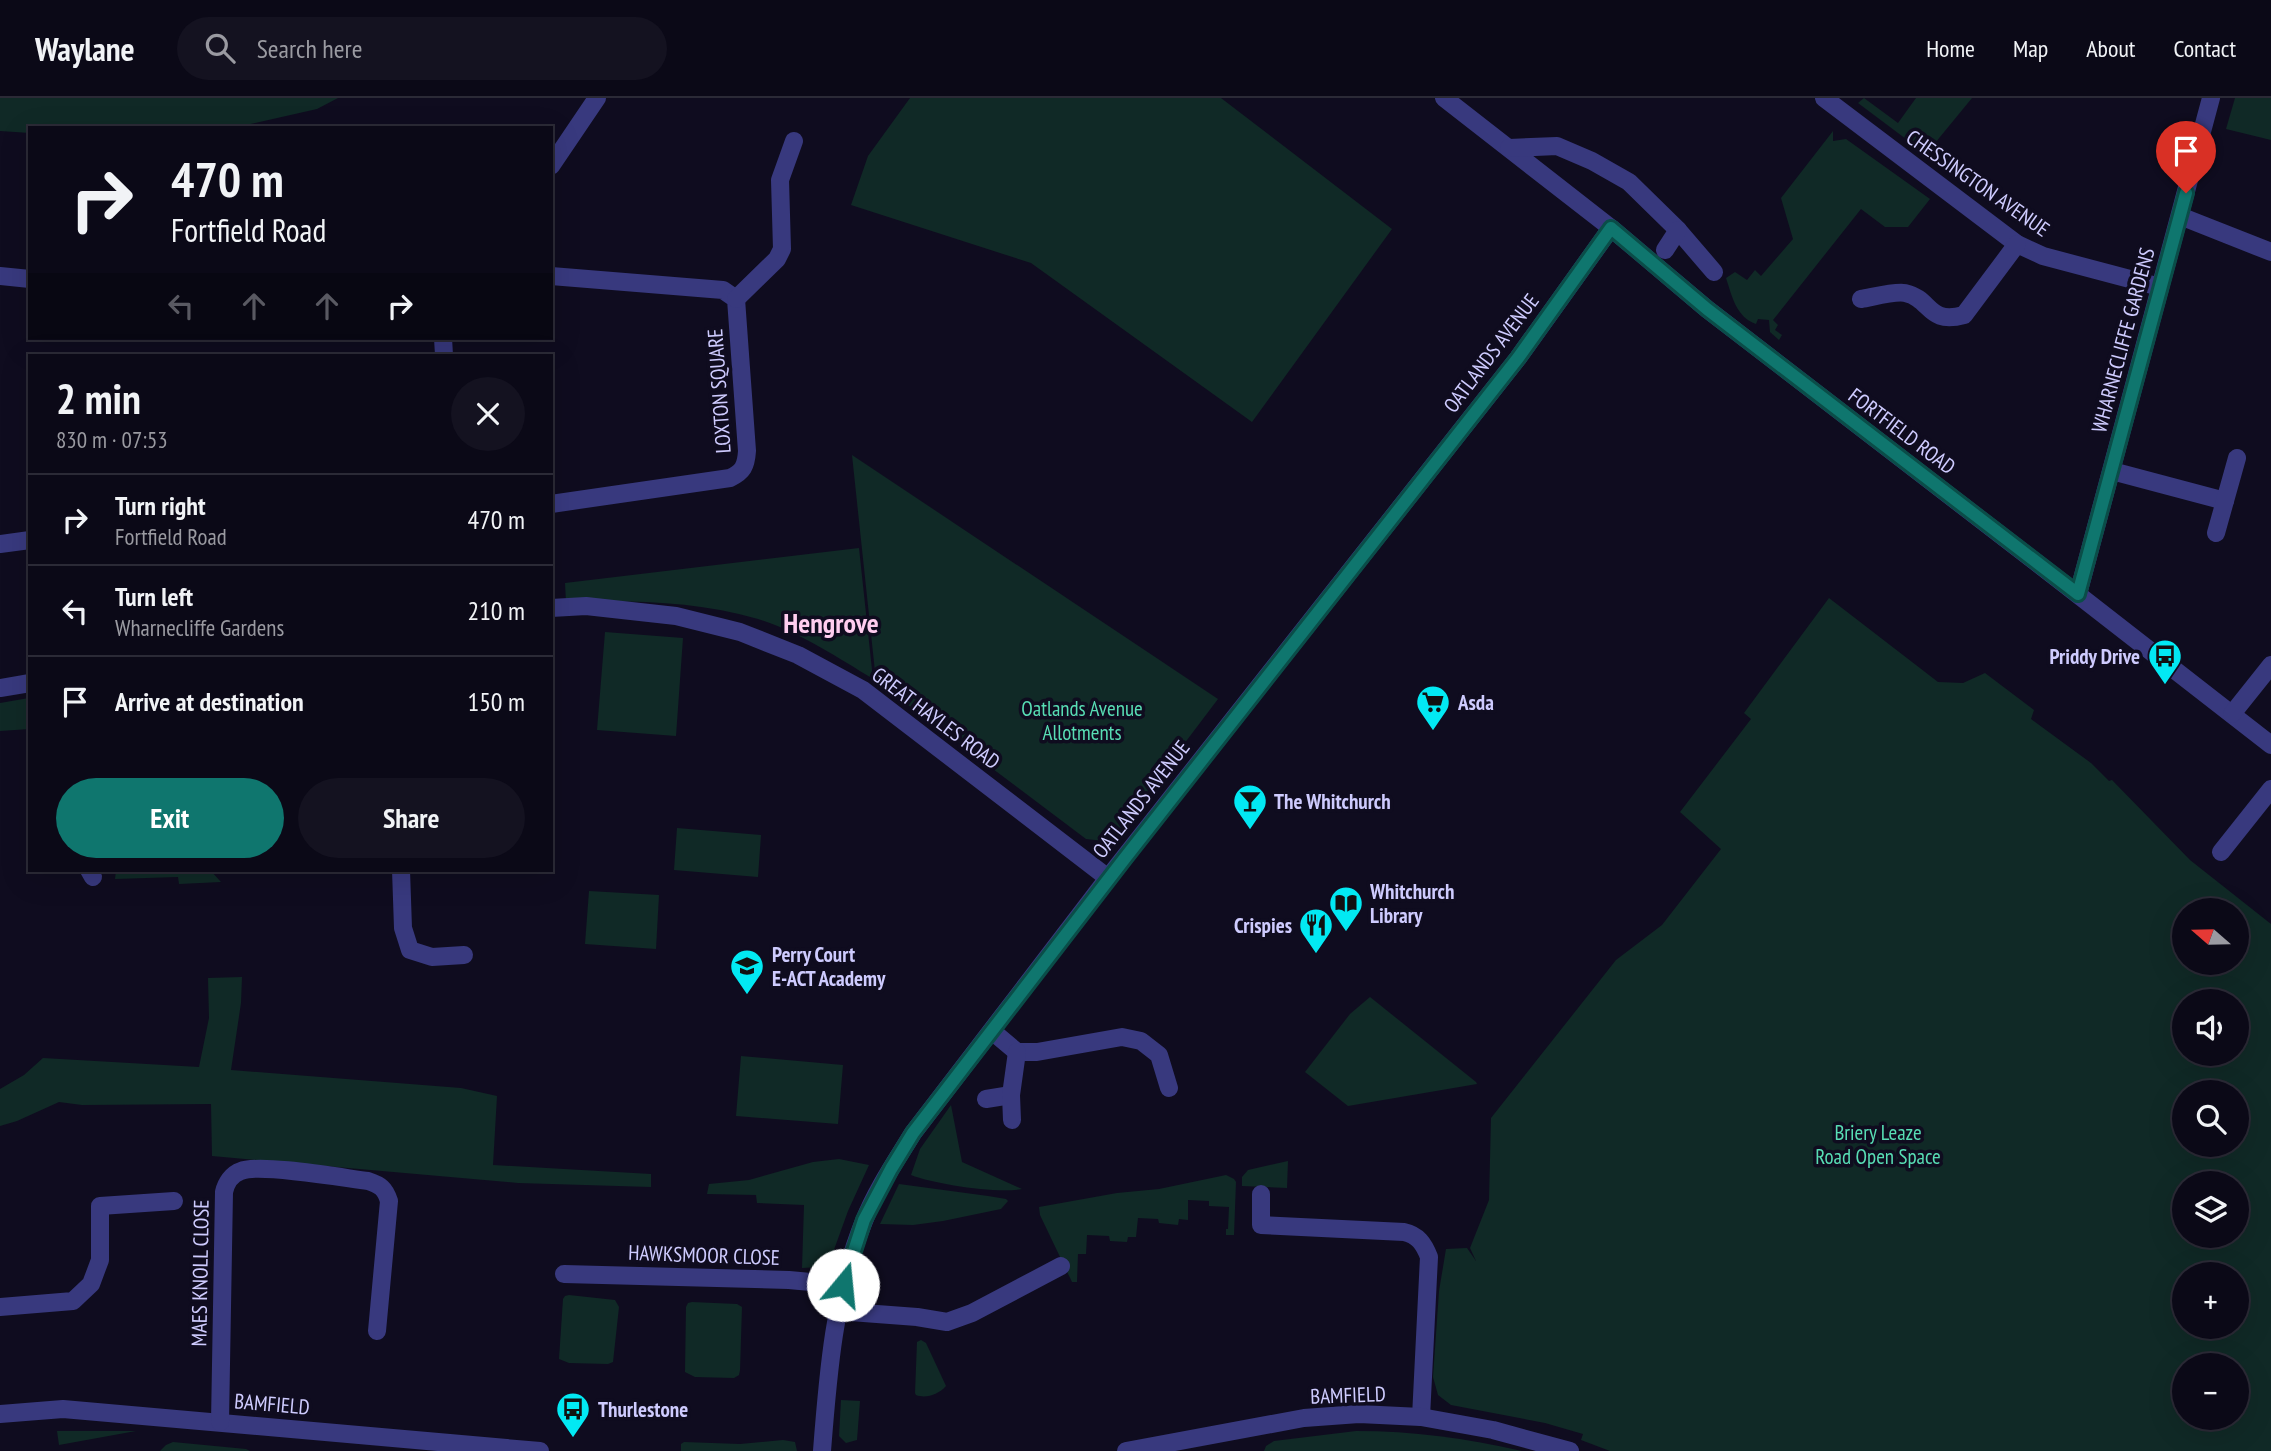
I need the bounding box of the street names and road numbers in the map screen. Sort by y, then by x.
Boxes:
street label: CHESSINGTON AVENUE [1901,124,2055,242]
street label: WHARNECLIFFE GARDENS [2085,245,2161,435]
street label: OATLANDS AVENUE [1437,288,1545,418]
street label: LOXTON SQUARE [701,328,737,454]
street label: FORTFIELD ROAD [1843,382,1961,480]
street label: GREAT HAYLES ROAD [867,661,1005,775]
street label: OATLANDS AVENUE [1087,735,1195,863]
street label: MAES KNOLL CLOSE [185,1199,215,1347]
street label: HAWKSMOOR CLOSE [628,1239,780,1271]
street label: BAMFIELD [1310,1380,1386,1410]
street label: BAMFIELD [233,1387,311,1421]

